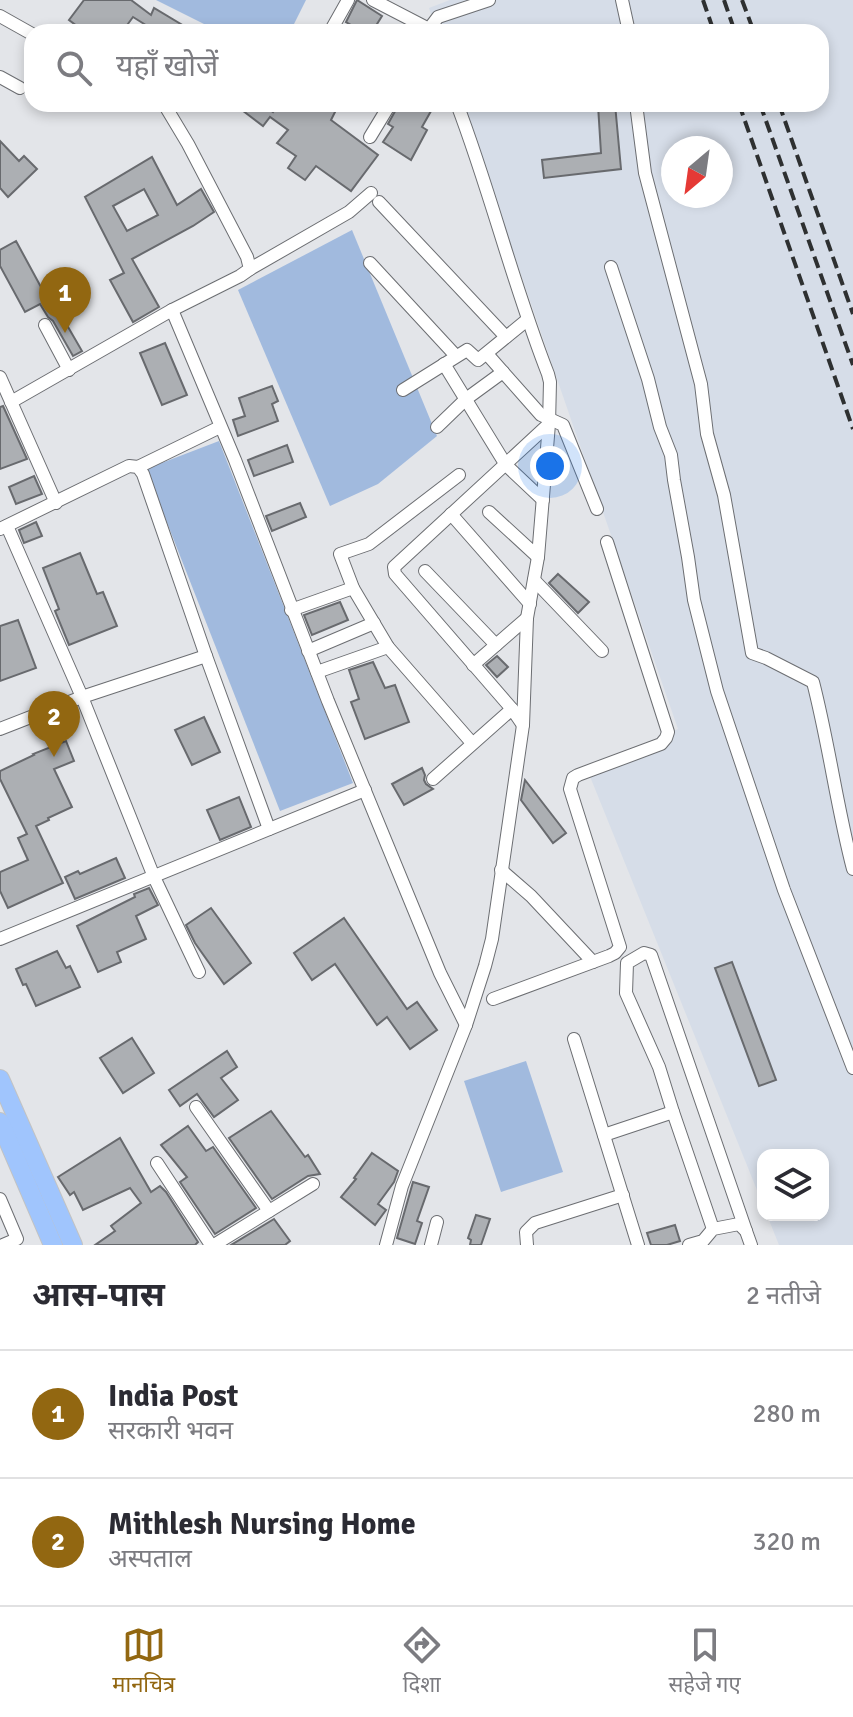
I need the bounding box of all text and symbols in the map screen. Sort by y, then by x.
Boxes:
search box [24,24,829,112]
icon: search [52,46,96,90]
text: यहाँ खोजें [116,48,218,85]
north arrow [661,136,733,208]
pin: 1 [39,267,91,333]
your location [530,446,570,486]
pin: 2 [28,691,80,757]
map controls [757,1149,829,1221]
button: layers [757,1149,829,1221]
text: आस-पास [32,1274,165,1316]
text: 2 नतीजे [746,1280,821,1312]
text: India Post [108,1378,238,1415]
text: 1 [51,1398,65,1430]
text: 280 m [752,1398,821,1430]
text: सरकारी भवन [108,1415,233,1447]
text: Mithlesh Nursing Home [108,1506,416,1543]
text: 2 [51,1526,65,1558]
text: 320 m [752,1526,821,1558]
text: अस्पताल [108,1543,192,1575]
tab: मानचित्र [112,1623,175,1701]
tab: दिशा [400,1623,444,1701]
tab: सहेजे गए [668,1623,741,1701]

